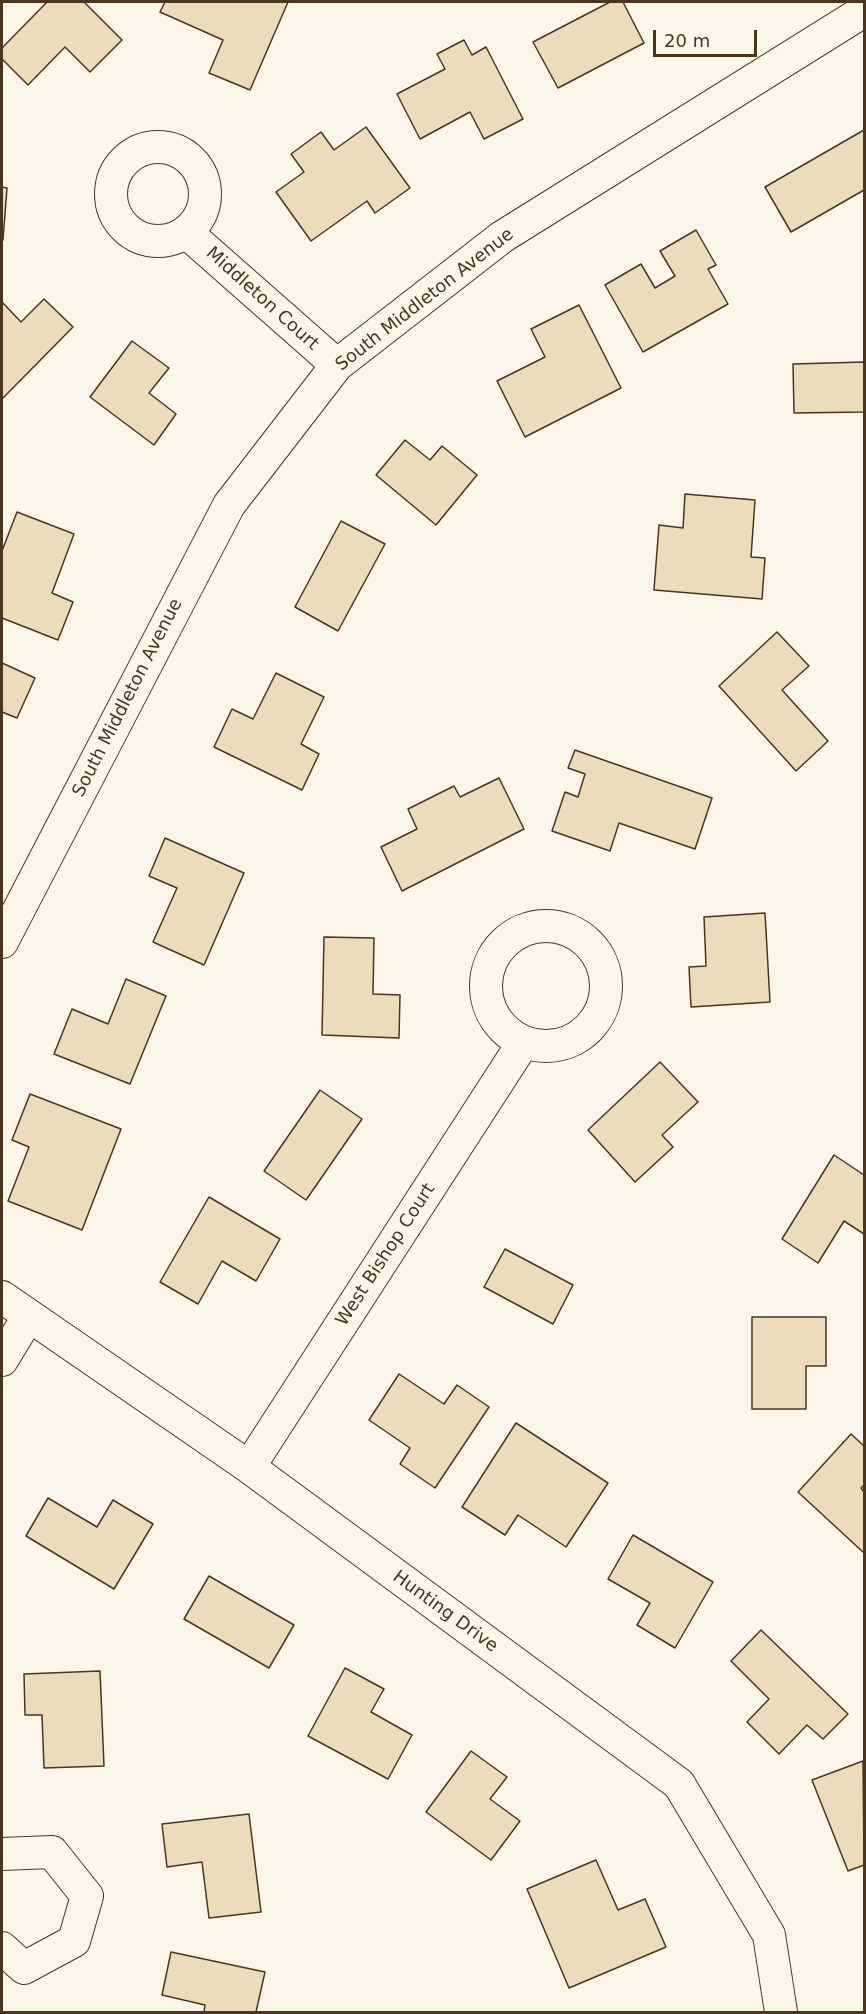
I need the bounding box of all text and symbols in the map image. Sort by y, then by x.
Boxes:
scale bar [656,18,760,56]
text: 20 m [664,30,710,51]
street label: South Middleton Avenue [332,224,518,376]
street label: Middleton Court [201,243,323,355]
street label: South Middleton Avenue [69,595,187,801]
street label: West Bishop Court [332,1180,440,1330]
street label: Hunting Drive [388,1567,502,1657]

